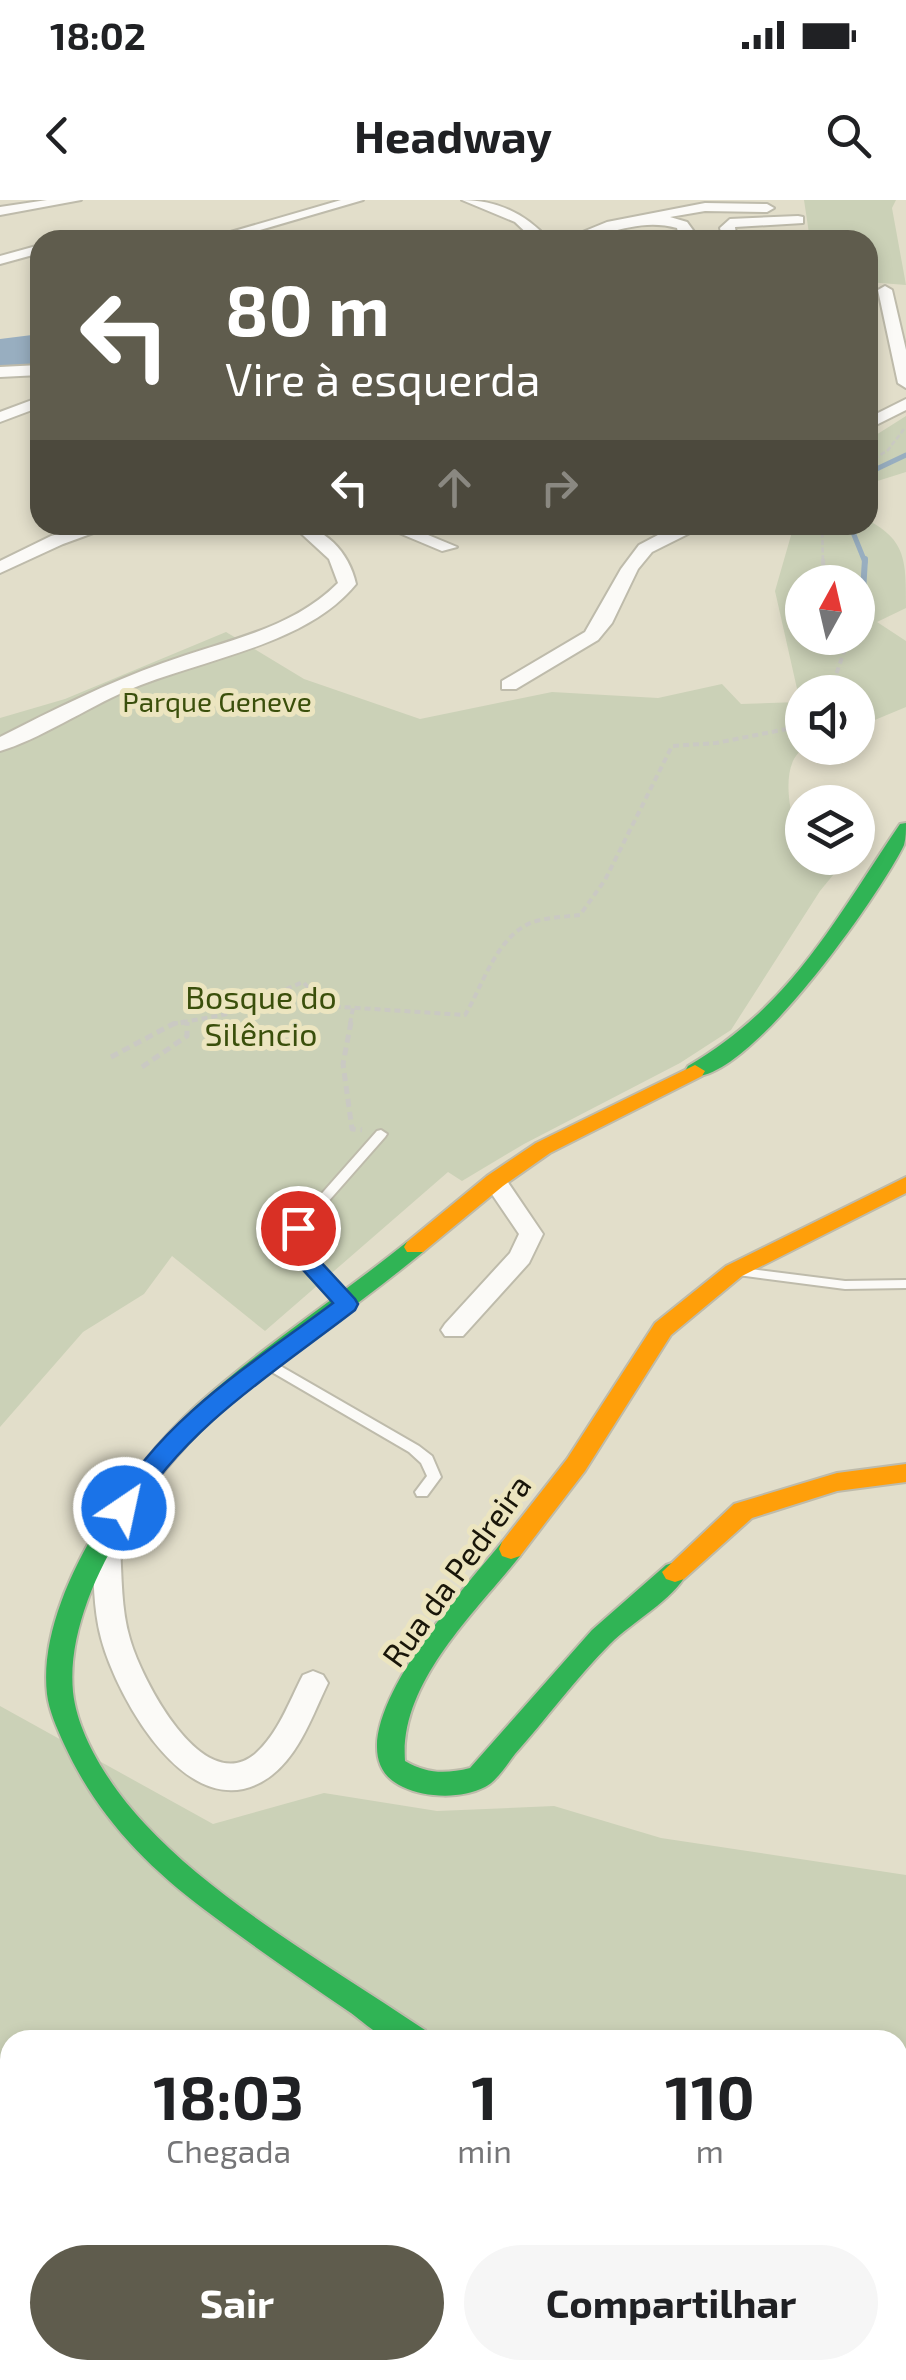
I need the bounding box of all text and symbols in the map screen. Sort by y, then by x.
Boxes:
text: 18:02 [50,12,146,58]
icon: back [30,108,85,163]
text: Headway [354,108,552,162]
icon: search [821,108,876,163]
text: 80 m [225,266,390,350]
icon: left [60,270,190,400]
text: Vire à esquerda [225,351,541,405]
icon: left [322,460,377,515]
icon: ahead [427,460,482,515]
icon: right [532,460,587,515]
north arrow [785,565,875,655]
map controls [785,565,875,875]
button: sound [785,675,875,765]
park label: Parque Geneve [122,684,312,718]
button: layers [785,785,875,875]
park label: Bosque do Silêncio [185,977,337,1052]
pin [256,1186,341,1271]
icon: arrive [271,1201,326,1256]
position arrow [72,1456,176,1560]
street label: Rua da Pedreira [373,1466,538,1673]
text: 18:03 [153,2060,304,2132]
text: 1 [471,2060,497,2132]
text: 110 [665,2060,755,2132]
text: Chegada [166,2131,291,2169]
text: min [457,2131,512,2169]
text: m [696,2131,724,2169]
button: Sair [30,2245,444,2360]
button: Compartilhar [464,2245,878,2360]

